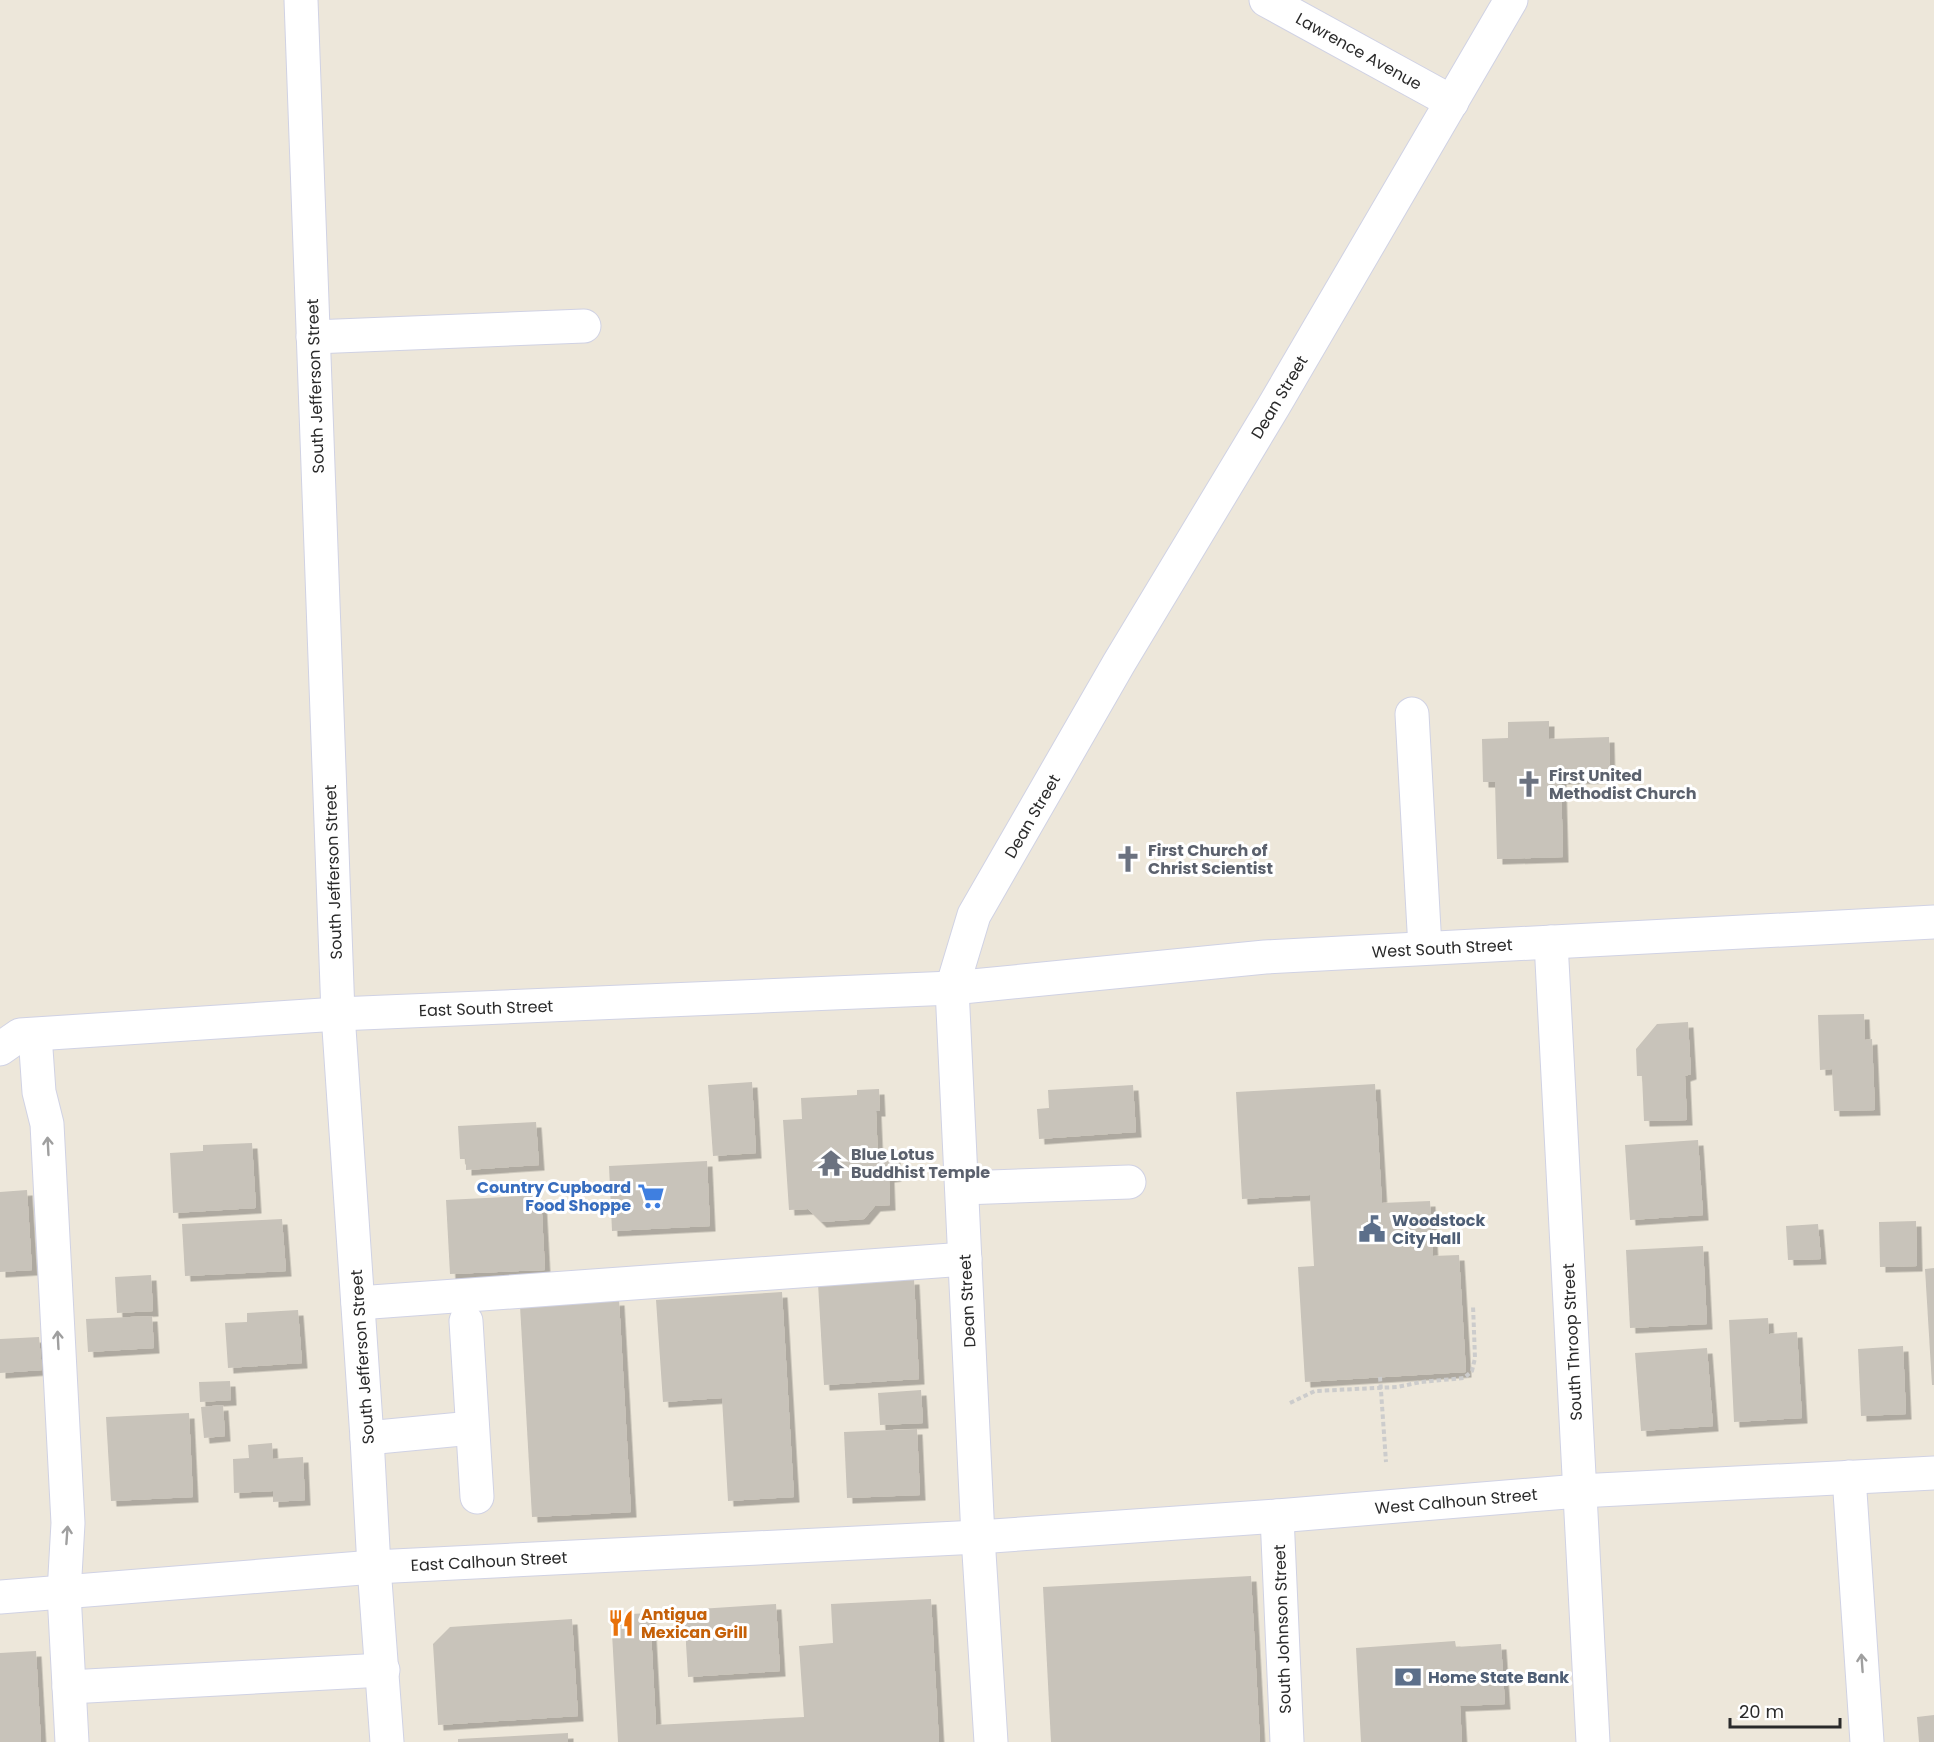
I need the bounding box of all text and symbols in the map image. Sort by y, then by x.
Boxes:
street label: Lawrence Avenue [1292,7,1426,96]
street label: South Jefferson Street [301,298,330,474]
street label: Dean Street [1246,351,1313,443]
place label: First United Methodist Church [1549,764,1697,805]
church icon: First United Methodist Church [1514,769,1544,799]
street label: Dean Street [999,770,1066,862]
street label: South Jefferson Street [319,784,348,960]
place label: First Church of Christ Scientist [1148,839,1273,880]
church icon: First Church of Christ Scientist [1113,844,1143,874]
street label: West South Street [1371,933,1513,964]
street label: East South Street [418,995,554,1022]
one-way arrow [42,1136,53,1156]
place label: Blue Lotus Buddhist Temple [851,1143,990,1184]
temple icon: Blue Lotus Buddhist Temple [816,1148,846,1178]
place label: Country Cupboard Food Shoppe [477,1176,631,1217]
supermarket icon: Country Cupboard Food Shoppe [636,1181,666,1211]
place label: Woodstock City Hall [1392,1209,1485,1250]
public building icon: Woodstock City Hall [1357,1214,1387,1244]
street label: Dean Street [954,1254,981,1348]
street label: South Throop Street [1557,1263,1588,1421]
street label: South Jefferson Street [345,1269,380,1445]
one-way arrow [53,1331,64,1351]
street label: West Calhoun Street [1374,1483,1538,1520]
one-way arrow [62,1526,73,1546]
street label: South Johnson Street [1268,1544,1297,1714]
street label: East Calhoun Street [410,1546,568,1577]
place label: Antigua Mexican Grill [641,1603,748,1644]
restaurant icon: Antigua Mexican Grill [606,1608,636,1638]
one-way arrow [1856,1653,1867,1673]
bank icon: Home State Bank [1393,1662,1423,1692]
place label: Home State Bank [1428,1666,1569,1689]
scale bar [1730,1691,1840,1729]
text: 20 m [1739,1699,1784,1724]

